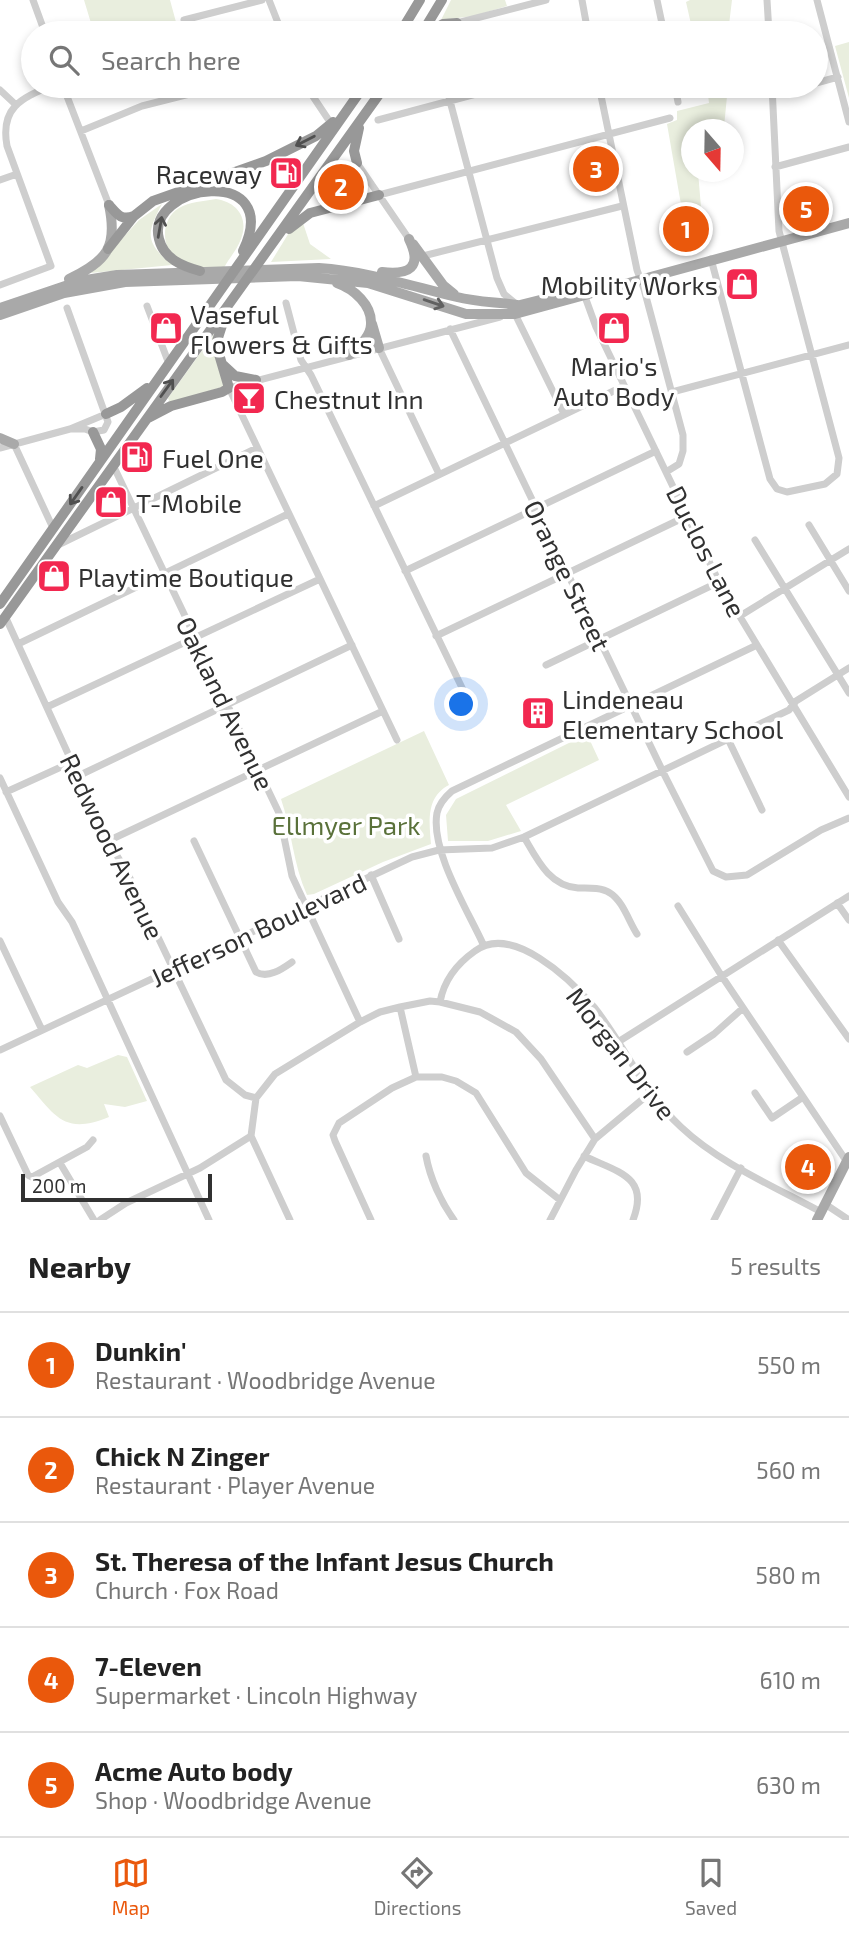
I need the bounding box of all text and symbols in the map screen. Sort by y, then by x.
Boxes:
search box [21,21,828,98]
icon: search [45,41,83,79]
text: Search here [101,44,241,75]
north arrow [681,119,744,182]
one-way arrow [295,135,316,149]
pin: 3 [573,143,619,195]
fuel station icon: Raceway [267,154,305,192]
place label: Raceway [156,158,262,189]
pin: 2 [318,161,364,213]
pin: 5 [783,183,829,235]
pin: 1 [663,203,709,255]
one-way arrow [154,216,167,238]
shop icon: Mobility Works [723,265,761,303]
place label: Mobility Works [541,269,718,300]
one-way arrow [423,297,445,310]
place label: Vaseful Flowers & Gifts [190,298,373,359]
shop icon: Vaseful Flowers & Gifts [147,309,185,347]
shop icon: Mario's Auto Body [595,309,633,347]
place label: Mario's Auto Body [553,350,675,411]
one-way arrow [160,379,174,398]
bar icon: Chestnut Inn [230,379,268,417]
place label: Chestnut Inn [274,383,424,414]
fuel station icon: Fuel One [118,438,156,476]
place label: Fuel One [162,442,264,473]
street label: Duclos Lane [661,480,753,622]
shop icon: T-Mobile [92,483,130,521]
one-way arrow [69,486,83,505]
place label: T-Mobile [136,487,242,518]
street label: Orange Street [518,495,618,655]
shop icon: Playtime Boutique [35,557,73,595]
place label: Playtime Boutique [78,561,294,592]
street label: Oakland Avenue [171,611,281,795]
place label: Lindeneau Elementary School [562,683,784,744]
your location [444,687,478,721]
building icon: Lindeneau Elementary School [519,694,557,732]
street label: Redwood Avenue [55,748,171,944]
park label: Ellmyer Park [271,809,421,840]
street label: Jefferson Boulevard [145,865,371,993]
street label: Morgan Drive [561,981,683,1125]
pin: 4 [785,1141,831,1193]
scale bar [21,1171,212,1203]
text: 200 m [32,1174,86,1197]
text: Nearby [28,1248,131,1284]
text: 5 results [730,1252,821,1280]
text: Dunkin' [95,1335,186,1366]
text: 1 [46,1351,56,1379]
text: 550 m [757,1351,821,1379]
text: Restaurant · Woodbridge Avenue [95,1366,436,1394]
text: Chick N Zinger [95,1440,270,1471]
text: 2 [44,1456,58,1484]
text: 560 m [756,1456,821,1484]
text: Restaurant · Player Avenue [95,1471,375,1499]
text: St. Theresa of the Infant Jesus Church [95,1545,554,1576]
text: 3 [44,1561,58,1589]
text: 580 m [756,1561,821,1589]
text: Church · Fox Road [95,1576,279,1604]
text: 7-Eleven [95,1650,202,1681]
text: 4 [44,1666,58,1694]
text: 610 m [760,1666,821,1694]
text: Supermarket · Lincoln Highway [95,1681,417,1709]
text: Acme Auto body [95,1755,293,1786]
text: 5 [45,1771,57,1799]
text: 630 m [756,1771,821,1799]
text: Shop · Woodbridge Avenue [95,1786,372,1814]
tab: Map [112,1854,150,1919]
tab: Directions [374,1854,461,1919]
tab: Saved [685,1854,737,1919]

